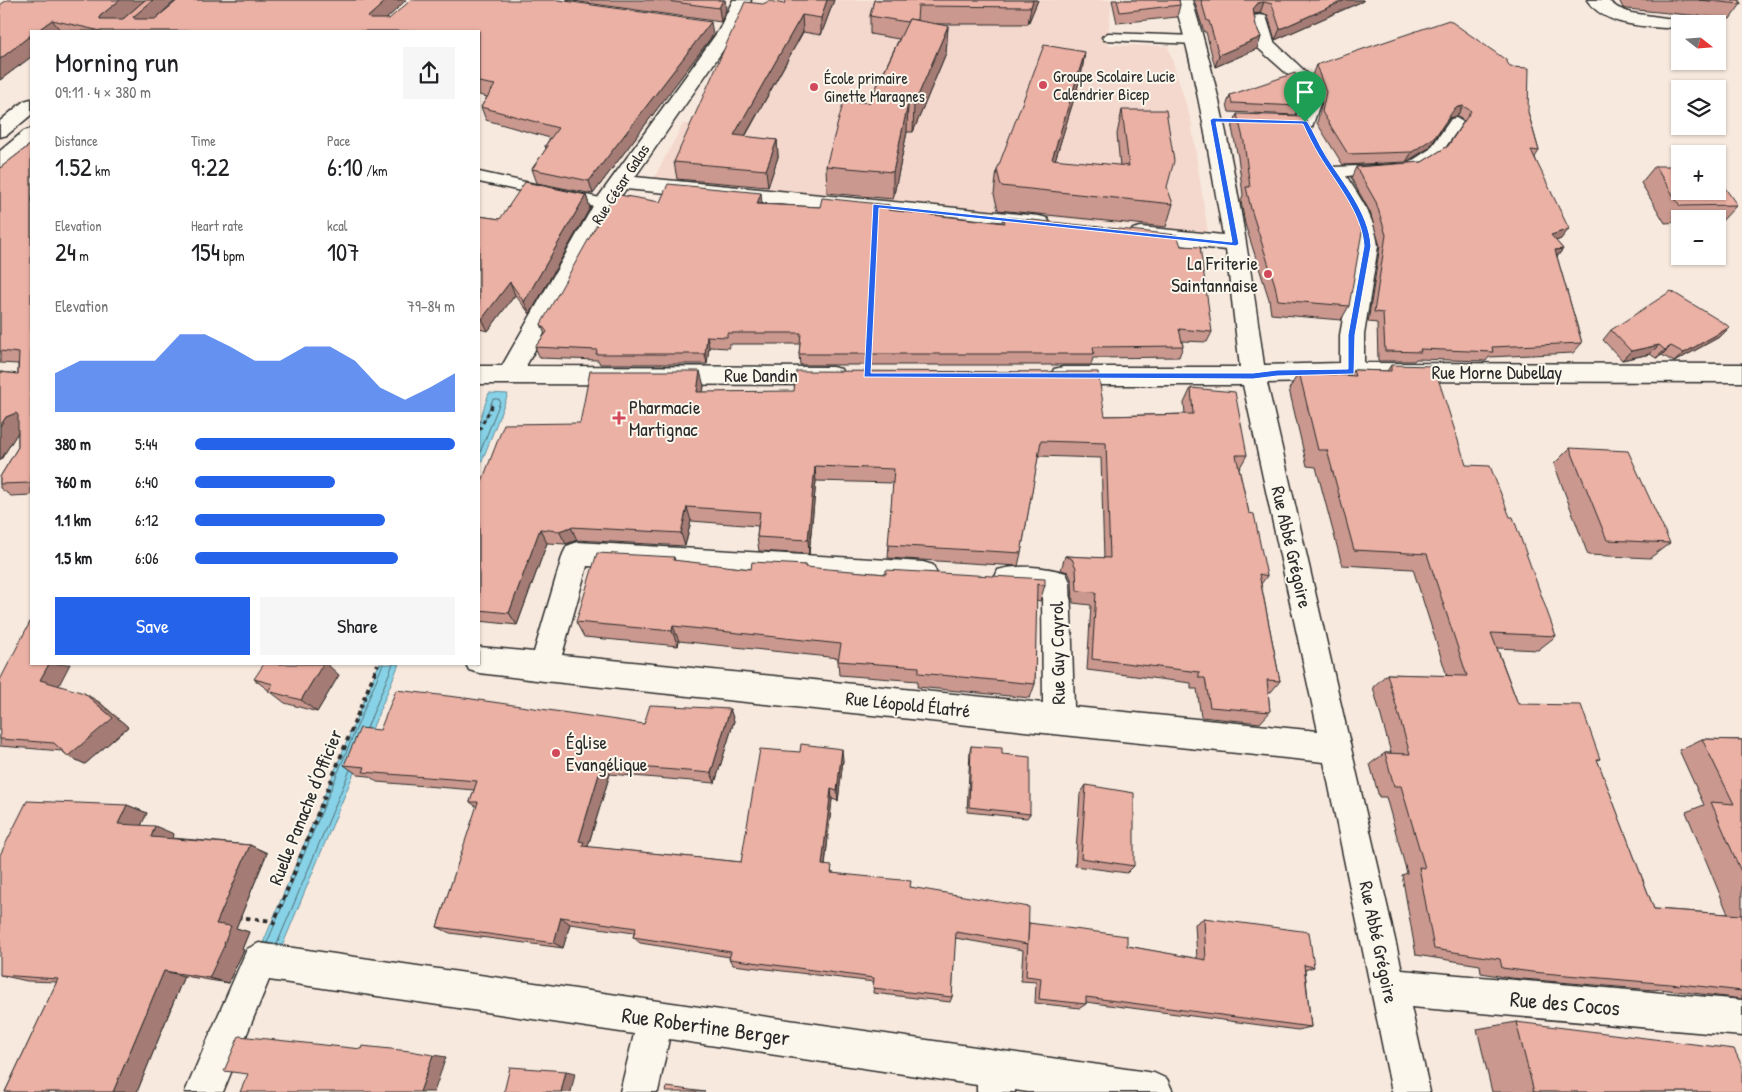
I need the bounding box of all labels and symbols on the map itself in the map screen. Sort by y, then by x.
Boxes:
north arrow [1671,15,1726,70]
place label: Groupe Scolaire Lucie Calendrier Bicep [1053,65,1176,105]
place label: École primaire Ginette Maragnes [824,67,925,107]
pin [1284,71,1326,122]
marker: Groupe Scolaire Lucie Calendrier Bicep [1037,79,1049,91]
marker: École primaire Ginette Maragnes [808,81,820,93]
street label: Rue César Galas [586,140,654,228]
place label: La Friterie Saintannaise [1171,250,1258,298]
marker: La Friterie Saintannaise [1262,268,1274,280]
street label: Rue Morne Dubellay [1432,359,1562,385]
street label: Rue Dandin [724,362,798,388]
place label: Pharmacie Martignac [629,394,701,442]
marker: Pharmacie Martignac [613,412,625,424]
street label: Rue Abbé Grégoire [1265,484,1319,611]
street label: Rue Guy Cayrol [1043,600,1071,705]
street label: Rue Léopold Élatré [844,685,972,724]
street label: Ruelle Panache d'Officier [262,725,348,889]
place label: Église Evangélique [566,729,648,777]
marker: Église Evangélique [550,747,562,759]
street label: Rue Abbé Grégoire [1353,879,1405,1006]
street label: Rue des Cocos [1509,983,1621,1023]
street label: Rue Robertine Berger [620,999,792,1053]

